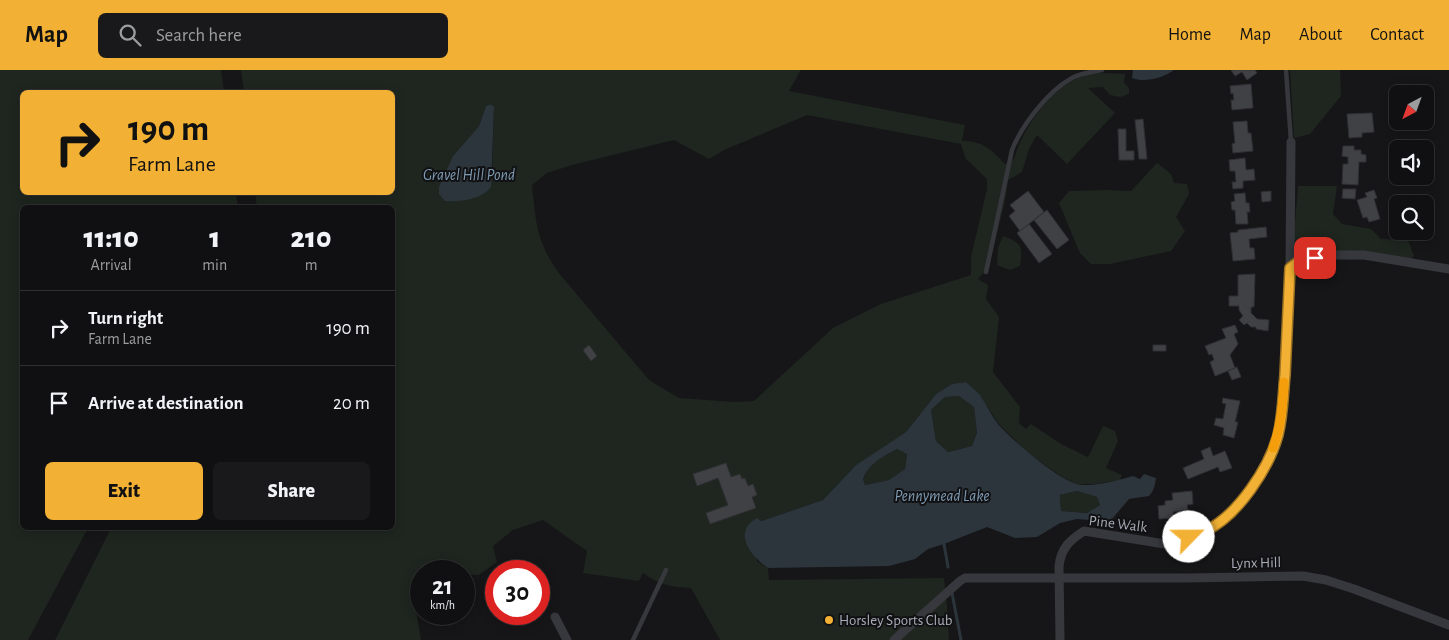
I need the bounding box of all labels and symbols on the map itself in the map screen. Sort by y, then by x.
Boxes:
north arrow [1389,85,1434,130]
water label: Gravel Hill Pond [423,167,515,183]
pin [1294,237,1336,279]
water label: Pennymead Lake [894,488,990,504]
position arrow [1162,510,1214,562]
street label: Pine Walk [1088,513,1148,535]
street label: Lynx Hill [1231,555,1281,571]
speed limit sign: 30 [485,560,550,625]
place label: Horsley Sports Club [839,613,953,628]
marker: Horsley Sports Club [823,614,835,626]

